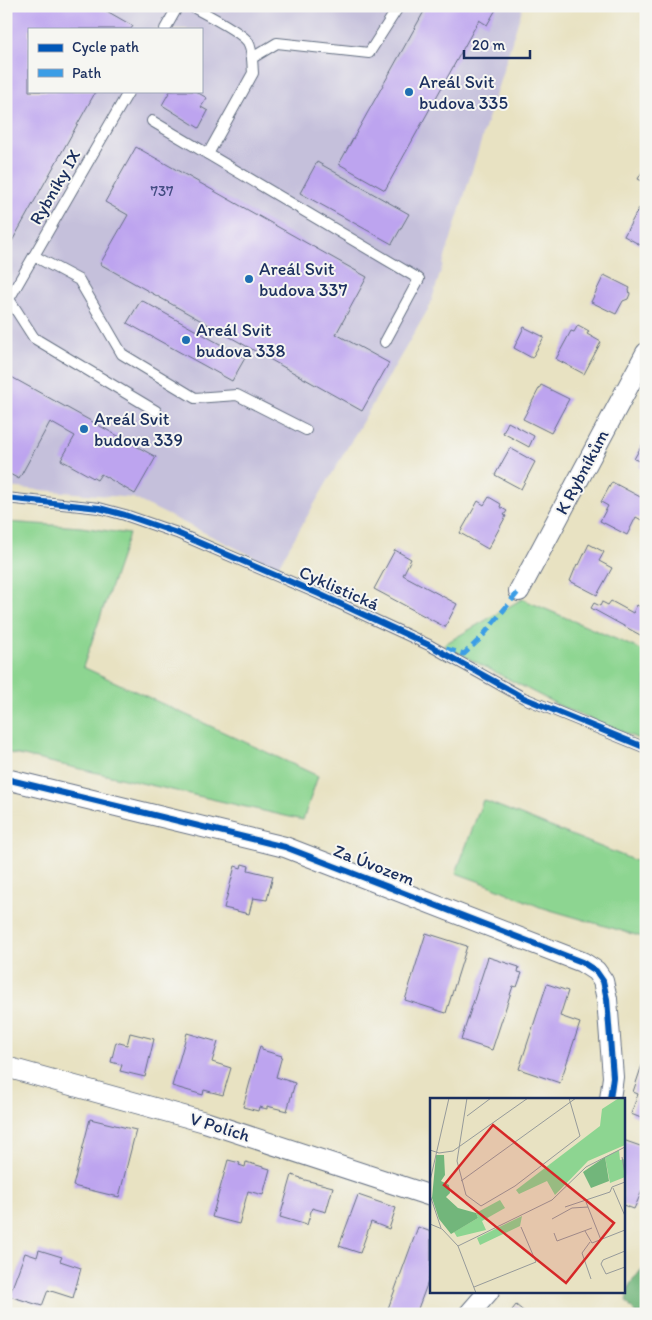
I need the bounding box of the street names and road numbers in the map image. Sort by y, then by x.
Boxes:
street label: Rybníky IX [25,145,86,229]
street label: K Rybníkům [550,425,614,518]
street label: Cyklistická [296,561,383,616]
street label: Za Úvozem [330,839,418,891]
street label: V Polích [187,1107,253,1147]

